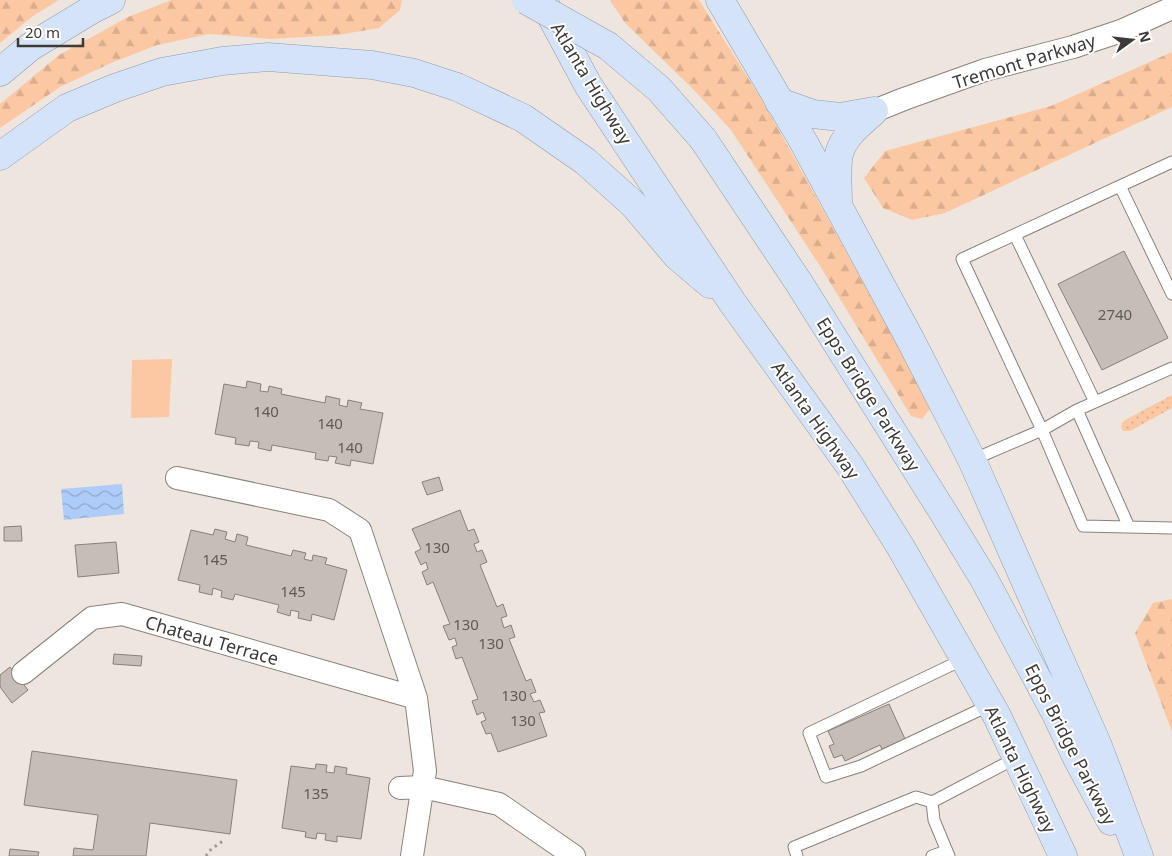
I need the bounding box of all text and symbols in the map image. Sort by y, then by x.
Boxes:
scale bar [18,15,82,47]
north arrow [1107,15,1157,65]
street label: Atlanta Highway [546,17,638,149]
text: 20 m [25,22,60,42]
street label: Tremont Parkway [950,28,1099,94]
text: N [1134,29,1156,44]
house number: 2740 [1098,304,1132,324]
street label: Epps Bridge Parkway [812,312,927,476]
street label: Atlanta Highway [766,356,866,484]
house number: 140 [253,401,279,421]
house number: 140 [317,413,343,433]
house number: 140 [337,437,363,457]
house number: 130 [424,537,450,557]
house number: 145 [202,549,228,569]
house number: 145 [280,581,306,601]
street label: Chateau Terrace [143,610,281,670]
house number: 130 [453,614,479,634]
house number: 130 [478,633,504,653]
street label: Epps Bridge Parkway [1020,659,1122,829]
house number: 130 [501,685,527,705]
street label: Atlanta Highway [980,701,1063,837]
house number: 130 [510,710,536,730]
house number: 135 [303,783,329,803]

